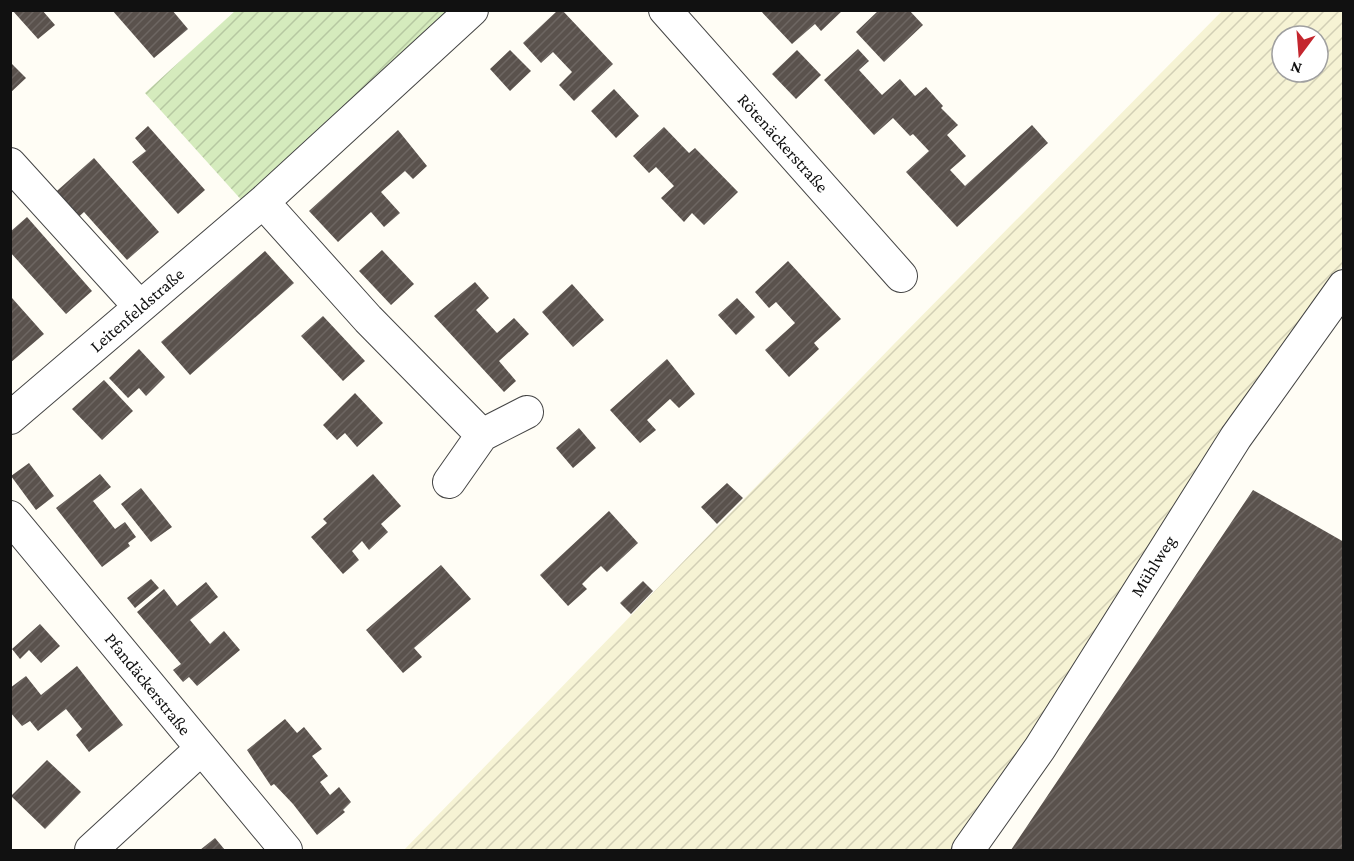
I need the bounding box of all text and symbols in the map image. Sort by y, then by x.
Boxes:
north arrow [1270,24,1330,84]
text: N [1288,58,1304,78]
street label: Rötenäckerstraße [733,90,833,197]
street label: Leitenfeldstraße [86,264,188,356]
street label: Mühlweg [1126,531,1180,600]
street label: Pfandäckerstraße [101,629,195,739]

